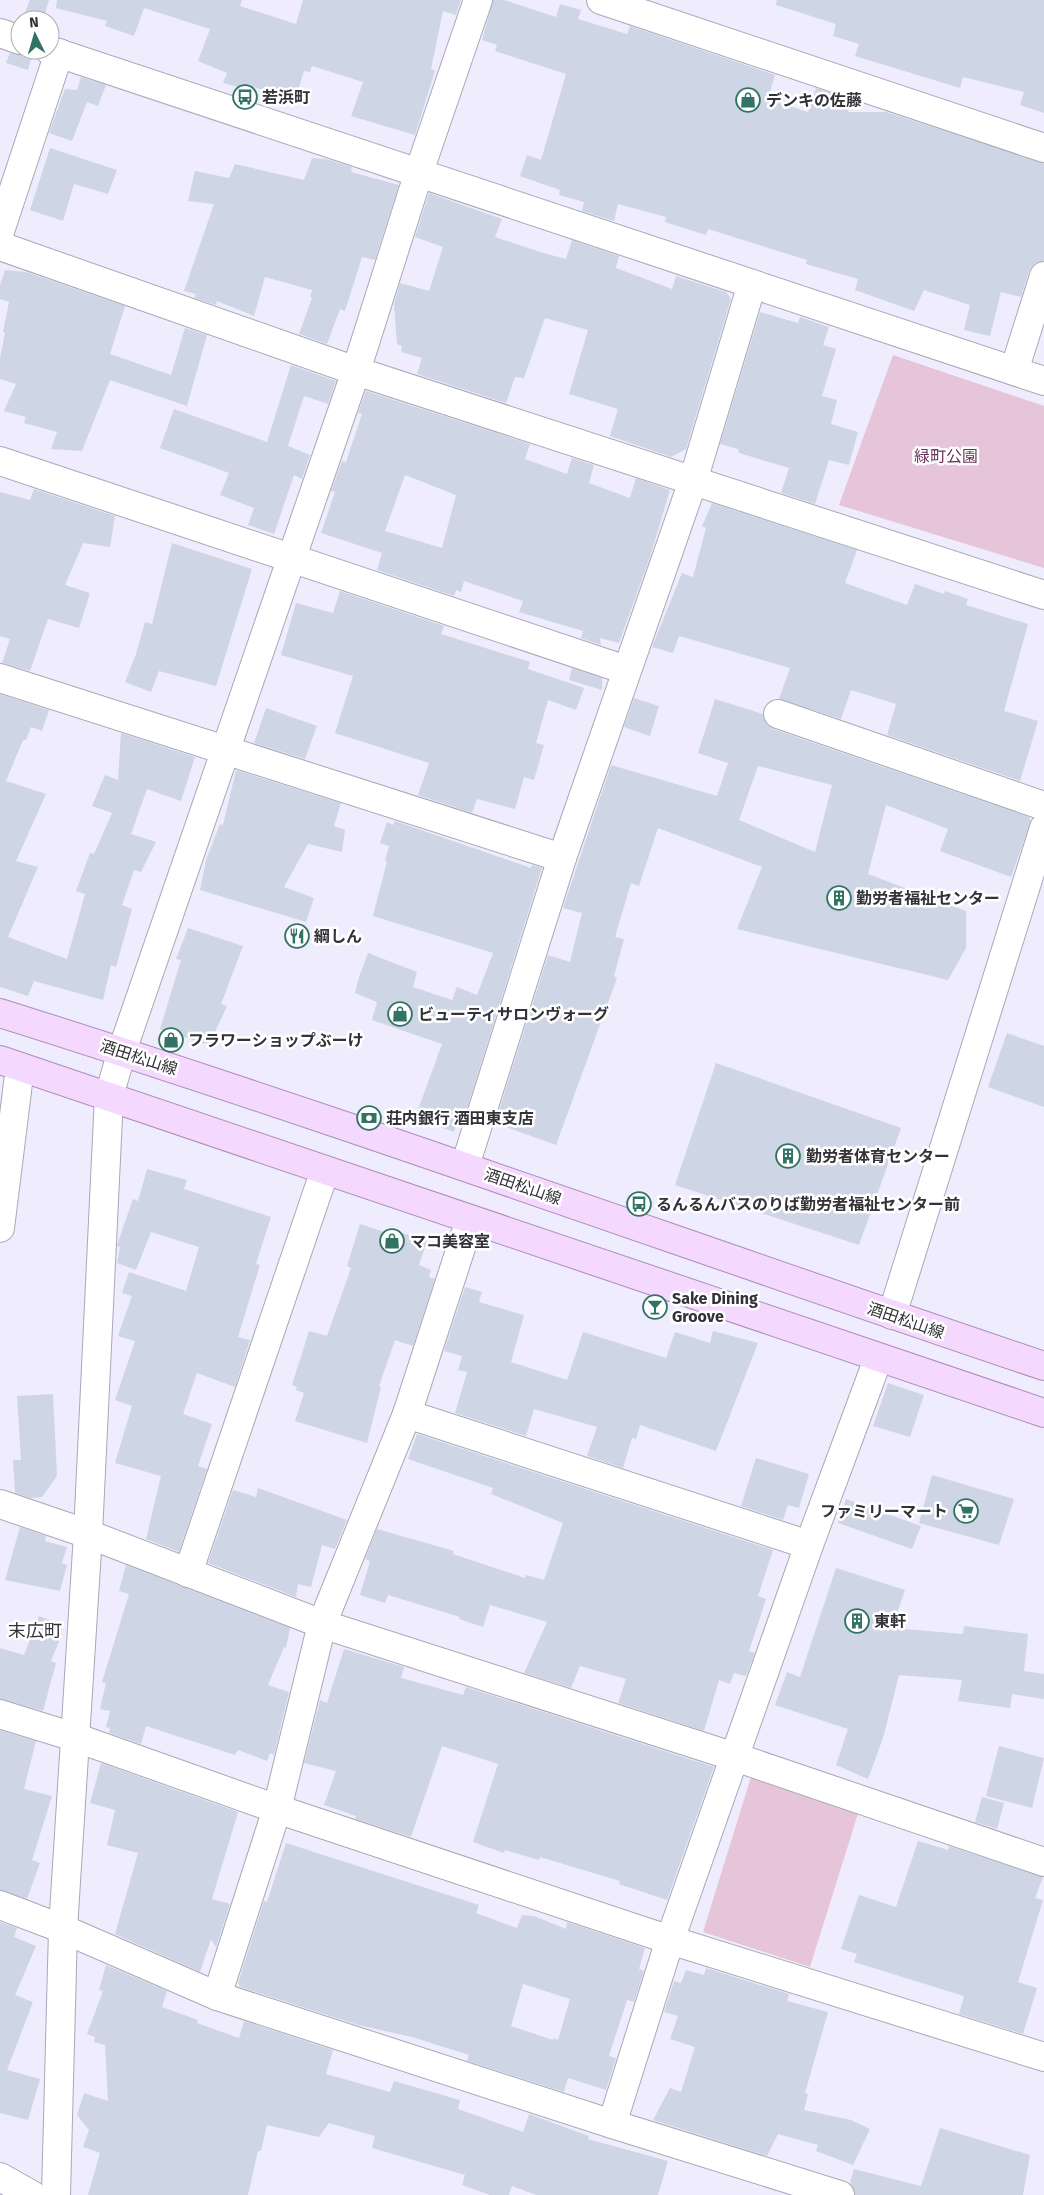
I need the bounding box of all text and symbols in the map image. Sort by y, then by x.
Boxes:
north arrow [10,10,60,60]
text: N [29,14,39,31]
bus stop icon: 若浜町 [232,84,258,110]
shop icon: デンキの佐藤 [735,87,761,113]
place label: 若浜町 [262,88,310,107]
place label: デンキの佐藤 [766,91,862,110]
park label: 緑町公園 [914,447,978,466]
building icon: 勤労者福祉センター [826,885,852,911]
place label: 勤労者福祉センター [856,889,1000,908]
restaurant icon: 綱しん [284,923,310,949]
place label: 綱しん [314,927,362,946]
shop icon: ビューティサロンヴォーグ [387,1001,413,1027]
place label: ビューティサロンヴォーグ [418,1005,609,1024]
shop icon: フラワーショップぶーけ [158,1027,184,1053]
place label: フラワーショップぶーけ [188,1031,364,1050]
street label: 酒田松山線 [98,1036,180,1079]
bank icon: 荘内銀行 酒田東支店 [356,1105,382,1131]
place label: 荘内銀行 酒田東支店 [386,1109,534,1128]
building icon: 勤労者体育センター [775,1143,801,1169]
place label: 勤労者体育センター [806,1147,950,1166]
street label: 酒田松山線 [482,1164,564,1208]
bus stop icon: るんるんバスのりば勤労者福祉センター前 [626,1191,652,1217]
place label: るんるんバスのりば勤労者福祉センター前 [656,1195,960,1214]
shop icon: マコ美容室 [379,1228,405,1254]
place label: マコ美容室 [410,1232,490,1251]
place label: Sake Dining Groove [672,1289,758,1326]
bar icon: Sake Dining Groove [642,1294,668,1320]
street label: 酒田松山線 [865,1298,947,1342]
supermarket icon: ファミリーマート [953,1498,979,1524]
place label: ファミリーマート [820,1502,948,1521]
building icon: 東軒 [844,1608,870,1634]
place label: 東軒 [874,1612,906,1631]
district label: 末広町 [8,1620,62,1642]

